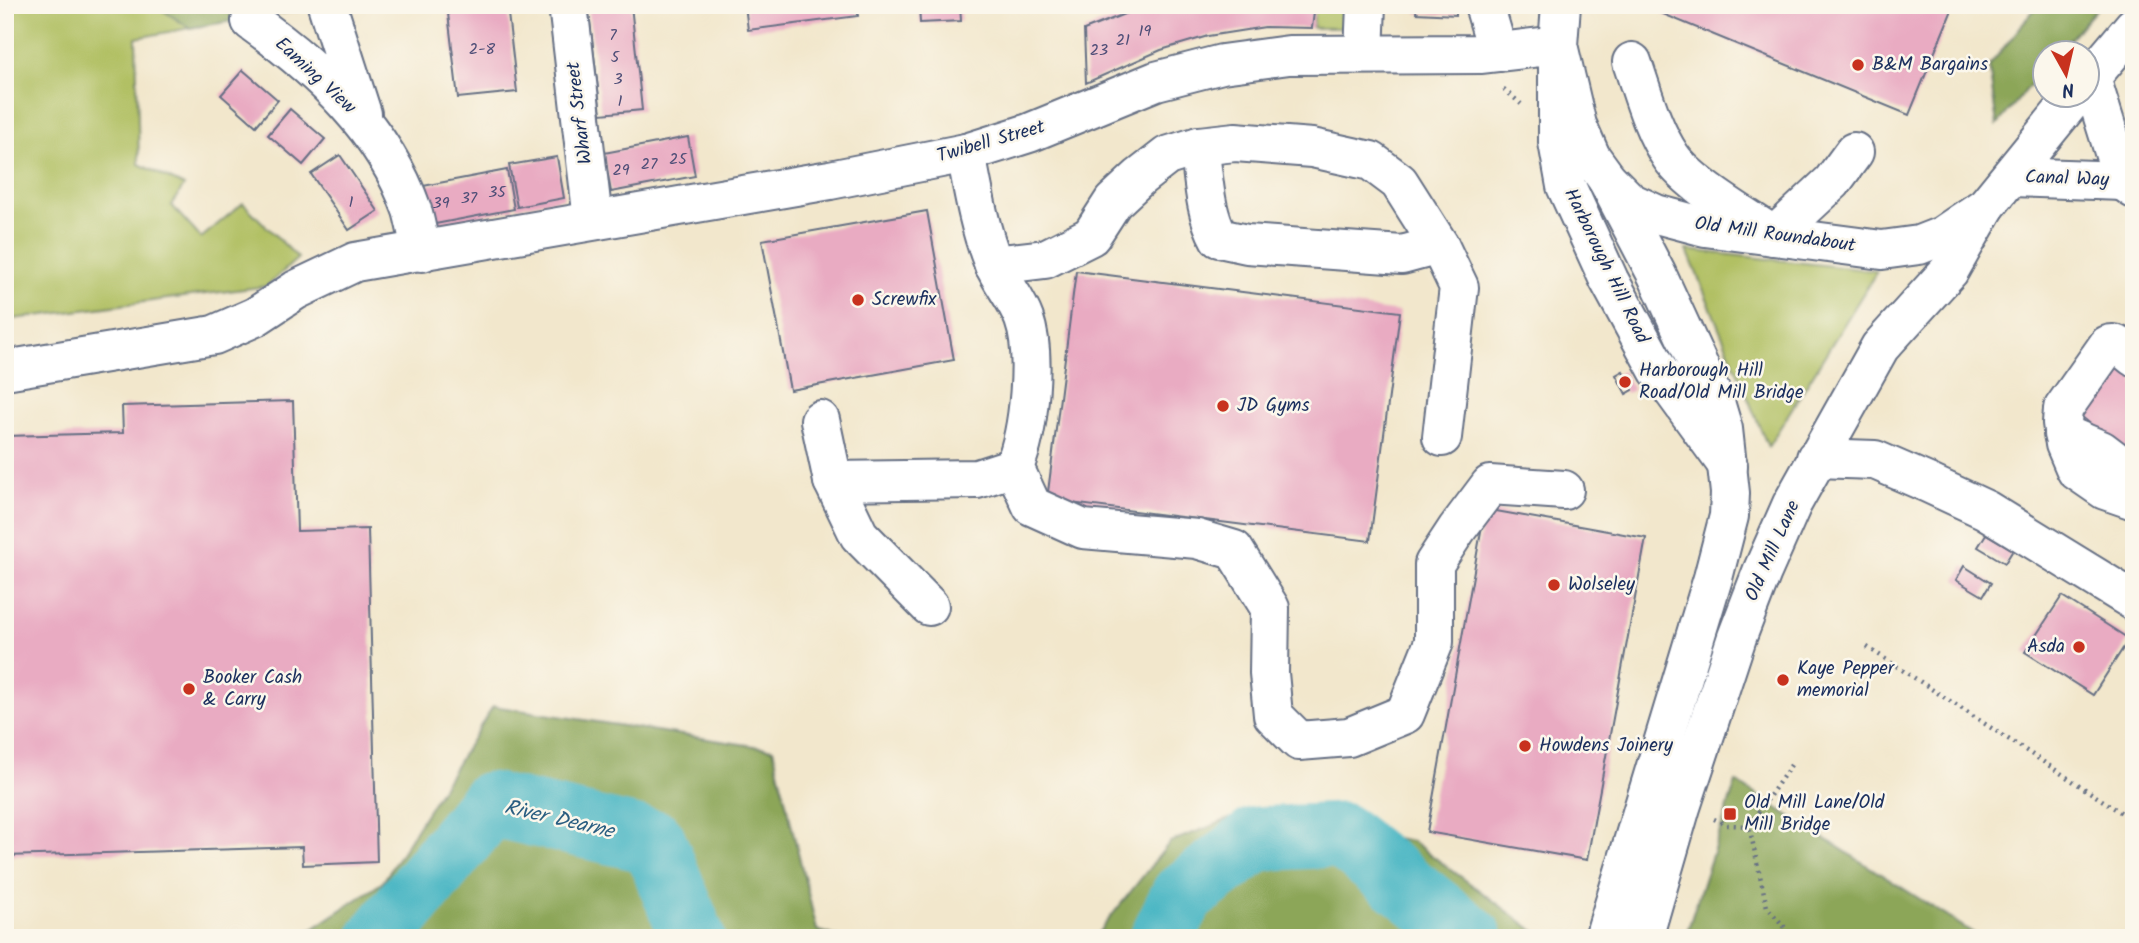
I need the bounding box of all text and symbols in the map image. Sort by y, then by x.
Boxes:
house number: 19 [1139,19,1152,44]
house number: 7 [609,23,617,48]
house number: 21 [1116,28,1130,53]
street label: Eaming View [267,30,363,122]
house number: 2-8 [469,37,495,62]
house number: 23 [1090,38,1108,63]
north arrow [2030,38,2100,108]
house number: 5 [611,45,621,70]
place label: B&M Bargains [1872,50,1988,80]
marker: B&M Bargains [1850,57,1866,73]
street label: Wharf Street [559,59,601,166]
house number: 3 [613,67,623,92]
text: N [2060,73,2076,105]
house number: 1 [617,89,623,114]
street label: Twibell Street [933,112,1049,172]
house number: 25 [669,147,688,172]
house number: 27 [641,152,658,177]
house number: 29 [612,158,630,183]
street label: Canal Way [2024,163,2111,195]
house number: 35 [488,180,507,205]
street label: Harborough Hill Road [1555,183,1657,349]
house number: 37 [461,186,478,211]
house number: 1 [348,190,354,215]
house number: 39 [433,191,450,216]
street label: Old Mill Roundabout [1693,209,1858,261]
place label: Screwfix [872,285,937,315]
marker: Screwfix [850,292,866,308]
place label: Harborough Hill Road/Old Mill Bridge [1639,356,1804,408]
marker: Harborough Hill Road/Old Mill Bridge [1617,374,1633,390]
place label: JD Gyms [1237,391,1310,421]
marker: JD Gyms [1215,398,1231,414]
street label: Old Mill Lane [1737,495,1809,606]
place label: Wolseley [1568,570,1636,600]
marker: Wolseley [1546,577,1562,593]
place label: Asda [2027,632,2065,662]
marker: Asda [2071,639,2087,655]
place label: Kaye Pepper memorial [1797,654,1896,706]
place label: Booker Cash & Carry [203,663,302,715]
marker: Kaye Pepper memorial [1775,672,1791,688]
marker: Booker Cash & Carry [181,681,197,697]
place label: Howdens Joinery [1539,731,1674,761]
marker: Howdens Joinery [1517,738,1533,754]
place label: Old Mill Lane/Old Mill Bridge [1744,788,1885,840]
water label: River Dearne [501,791,619,849]
marker: Old Mill Lane/Old Mill Bridge [1722,806,1738,822]

